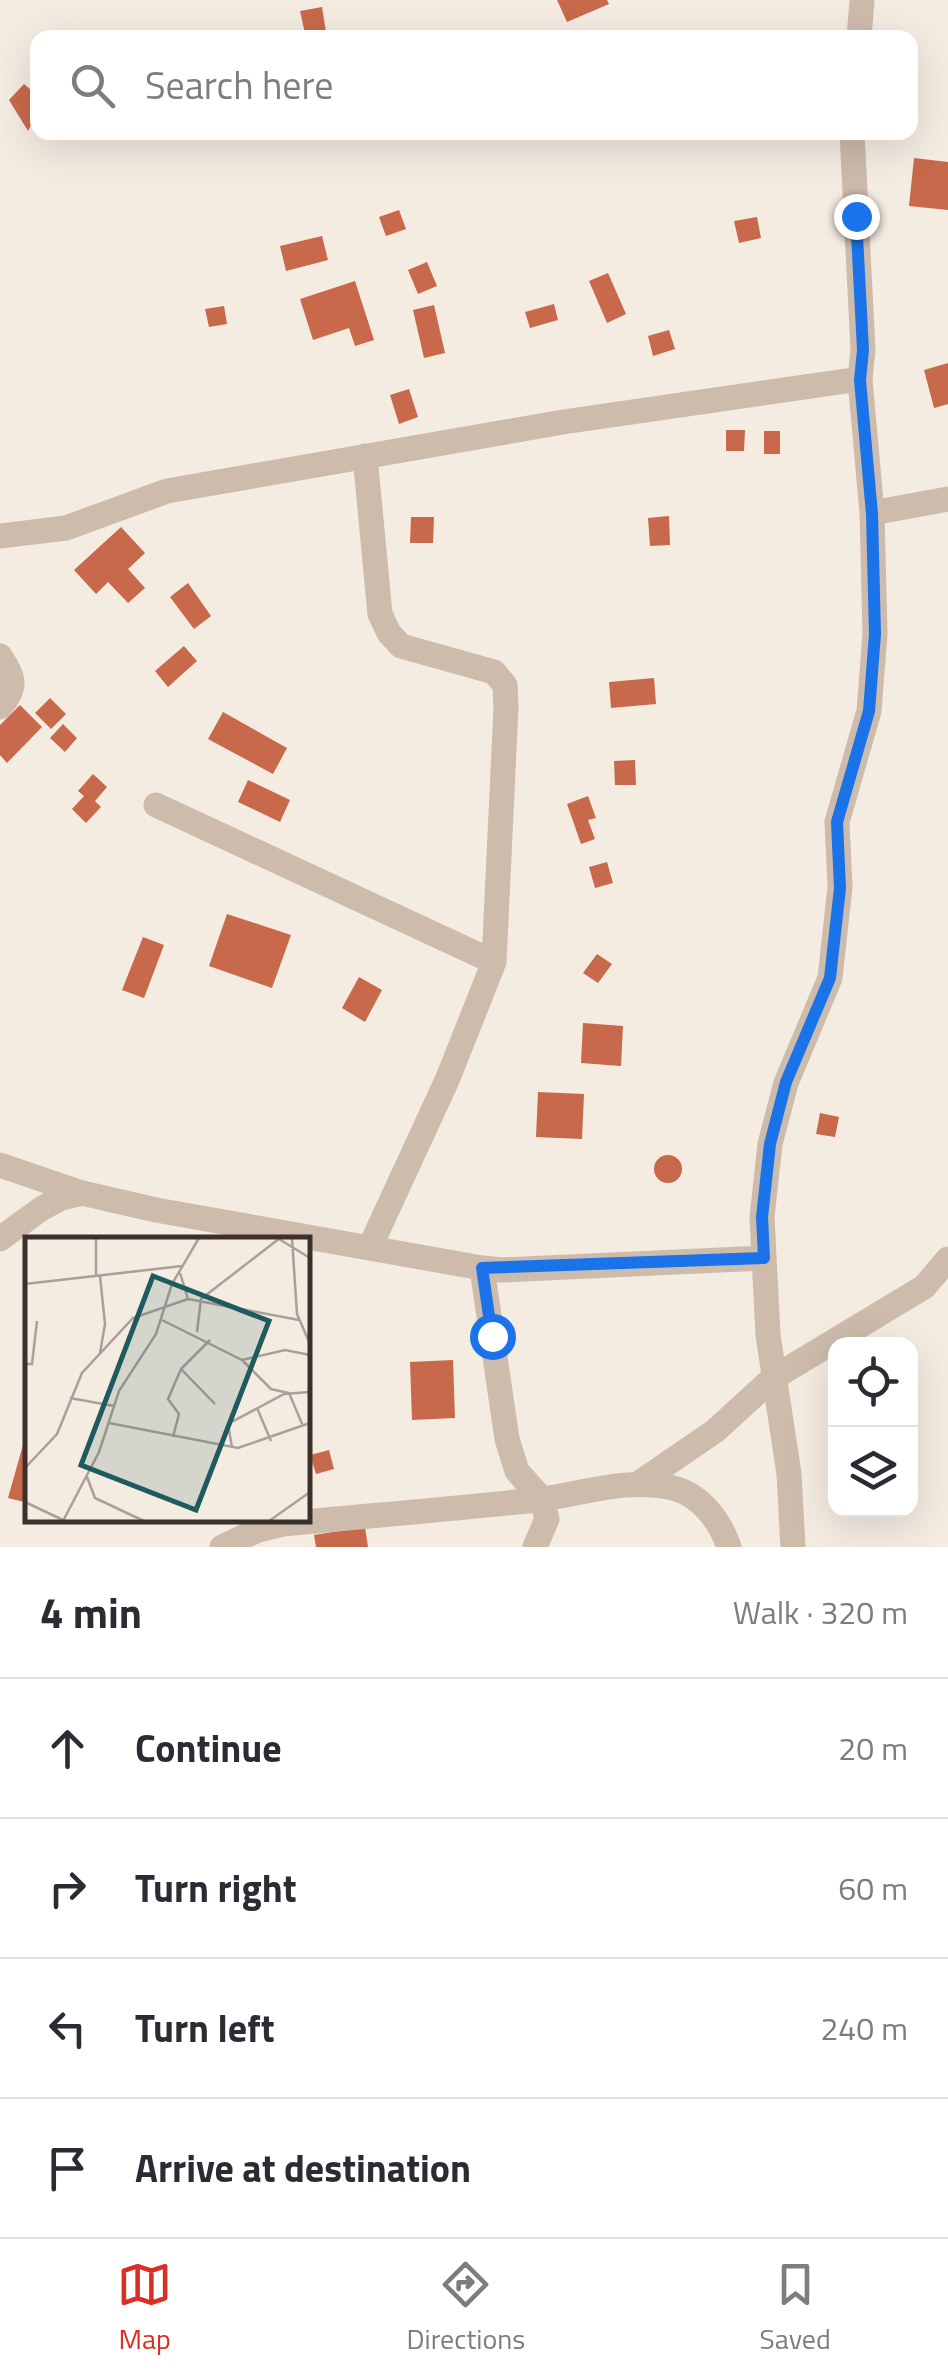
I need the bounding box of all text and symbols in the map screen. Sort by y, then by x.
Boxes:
search box [30,30,918,140]
text: Search here [145,56,333,114]
icon: search [65,58,120,113]
route end [834,194,880,240]
inset map [25,1237,310,1522]
route start [470,1314,516,1360]
map controls [828,1337,918,1517]
button: locate [828,1337,918,1427]
button: layers [828,1427,918,1517]
text: 4 min [40,1580,142,1644]
text: Walk · 320 m [733,1588,908,1636]
text: Continue [135,1719,282,1777]
icon: ahead [40,1721,95,1776]
text: 20 m [838,1724,908,1772]
text: Turn right [135,1859,297,1917]
icon: right [40,1861,95,1916]
text: 60 m [838,1864,908,1912]
text: Turn left [135,1999,275,2057]
icon: left [40,2001,95,2056]
text: 240 m [820,2004,908,2052]
text: Arrive at destination [135,2139,471,2197]
icon: arrive [40,2141,95,2196]
tab: Map [117,2257,172,2360]
tab: Directions [406,2257,525,2360]
tab: Saved [760,2257,831,2360]

